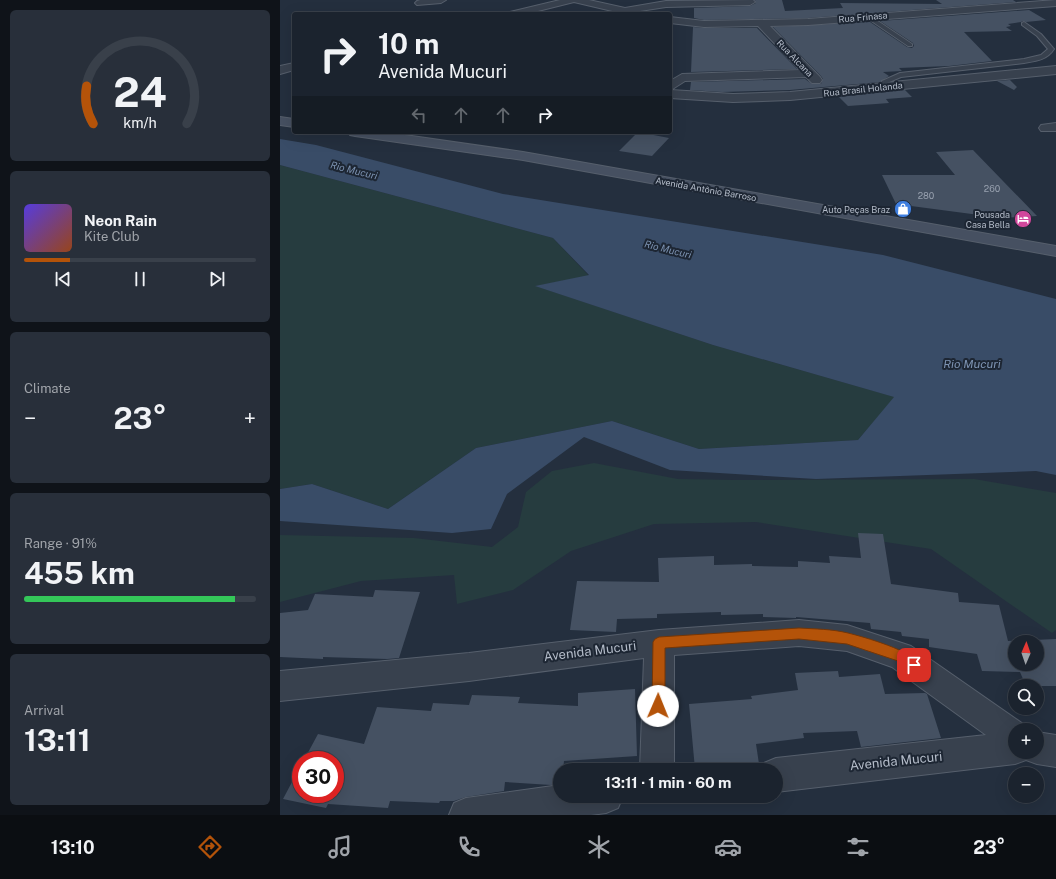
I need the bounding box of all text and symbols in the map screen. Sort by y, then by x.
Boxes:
street label: Rua Frinasa [838,9,888,25]
text: 10 m [378,27,439,60]
icon: right [312,28,364,80]
street label: Rua Alcana [775,37,815,79]
text: Avenida Mucuri [378,61,507,82]
text: 24 [113,66,167,115]
street label: Rua Brasil Holanda [823,79,903,99]
icon: left [408,104,430,126]
icon: ahead [450,104,472,126]
icon: ahead [492,104,514,126]
icon: right [534,104,556,126]
text: km/h [123,113,157,130]
water label: Rio Mucuri [329,158,379,182]
street label: Avenida Antônio Barroso [655,175,757,203]
house number: 260 [984,183,1001,194]
house number: 280 [918,190,935,201]
shop icon: Auto Peças Braz [893,199,913,219]
place label: Auto Peças Braz [822,204,890,215]
place label: Pousada Casa Bella [966,209,1010,230]
hotel icon: Pousada Casa Bella [1013,209,1033,229]
text: Neon Rain [84,212,157,229]
text: Kite Club [84,229,139,244]
water label: Rio Mucuri [643,237,693,261]
icon: previous [52,268,74,290]
icon: pause [129,268,151,290]
icon: next [206,268,228,290]
water label: Rio Mucuri [943,357,1001,371]
text: Climate [24,381,71,396]
text: 23° [113,400,167,436]
text: − [24,405,36,431]
text: + [244,405,256,431]
text: Range · 91% [24,536,97,551]
text: 455 km [24,555,135,591]
north arrow [1008,635,1044,671]
map controls [1008,635,1044,803]
street label: Avenida Mucuri [543,638,637,664]
pin [897,648,931,682]
icon: arrive [903,654,925,676]
button: search [1008,679,1044,715]
position arrow [637,685,679,727]
text: Arrival [24,703,64,718]
text: 13:11 [24,722,91,758]
button: + [1008,723,1044,759]
street label: Avenida Mucuri [849,749,943,773]
speed limit sign: 30 [292,751,344,803]
button: − [1008,767,1044,803]
text: 13:11 · 1 min · 60 m [604,774,732,791]
icon: directions [196,833,224,861]
icon: music [326,833,354,861]
icon: phone [455,833,483,861]
icon: climate [585,833,613,861]
icon: car [714,833,742,861]
icon: filters [844,833,872,861]
text: 13:10 [51,837,95,858]
text: 23° [973,837,1005,858]

